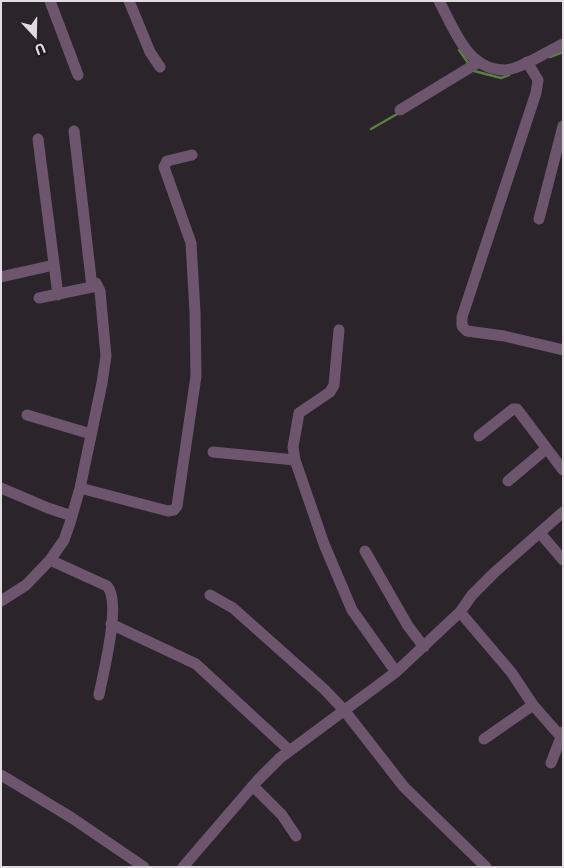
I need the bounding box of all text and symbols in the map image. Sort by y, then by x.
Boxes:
north arrow [10,10,60,60]
text: U [33,40,48,58]

